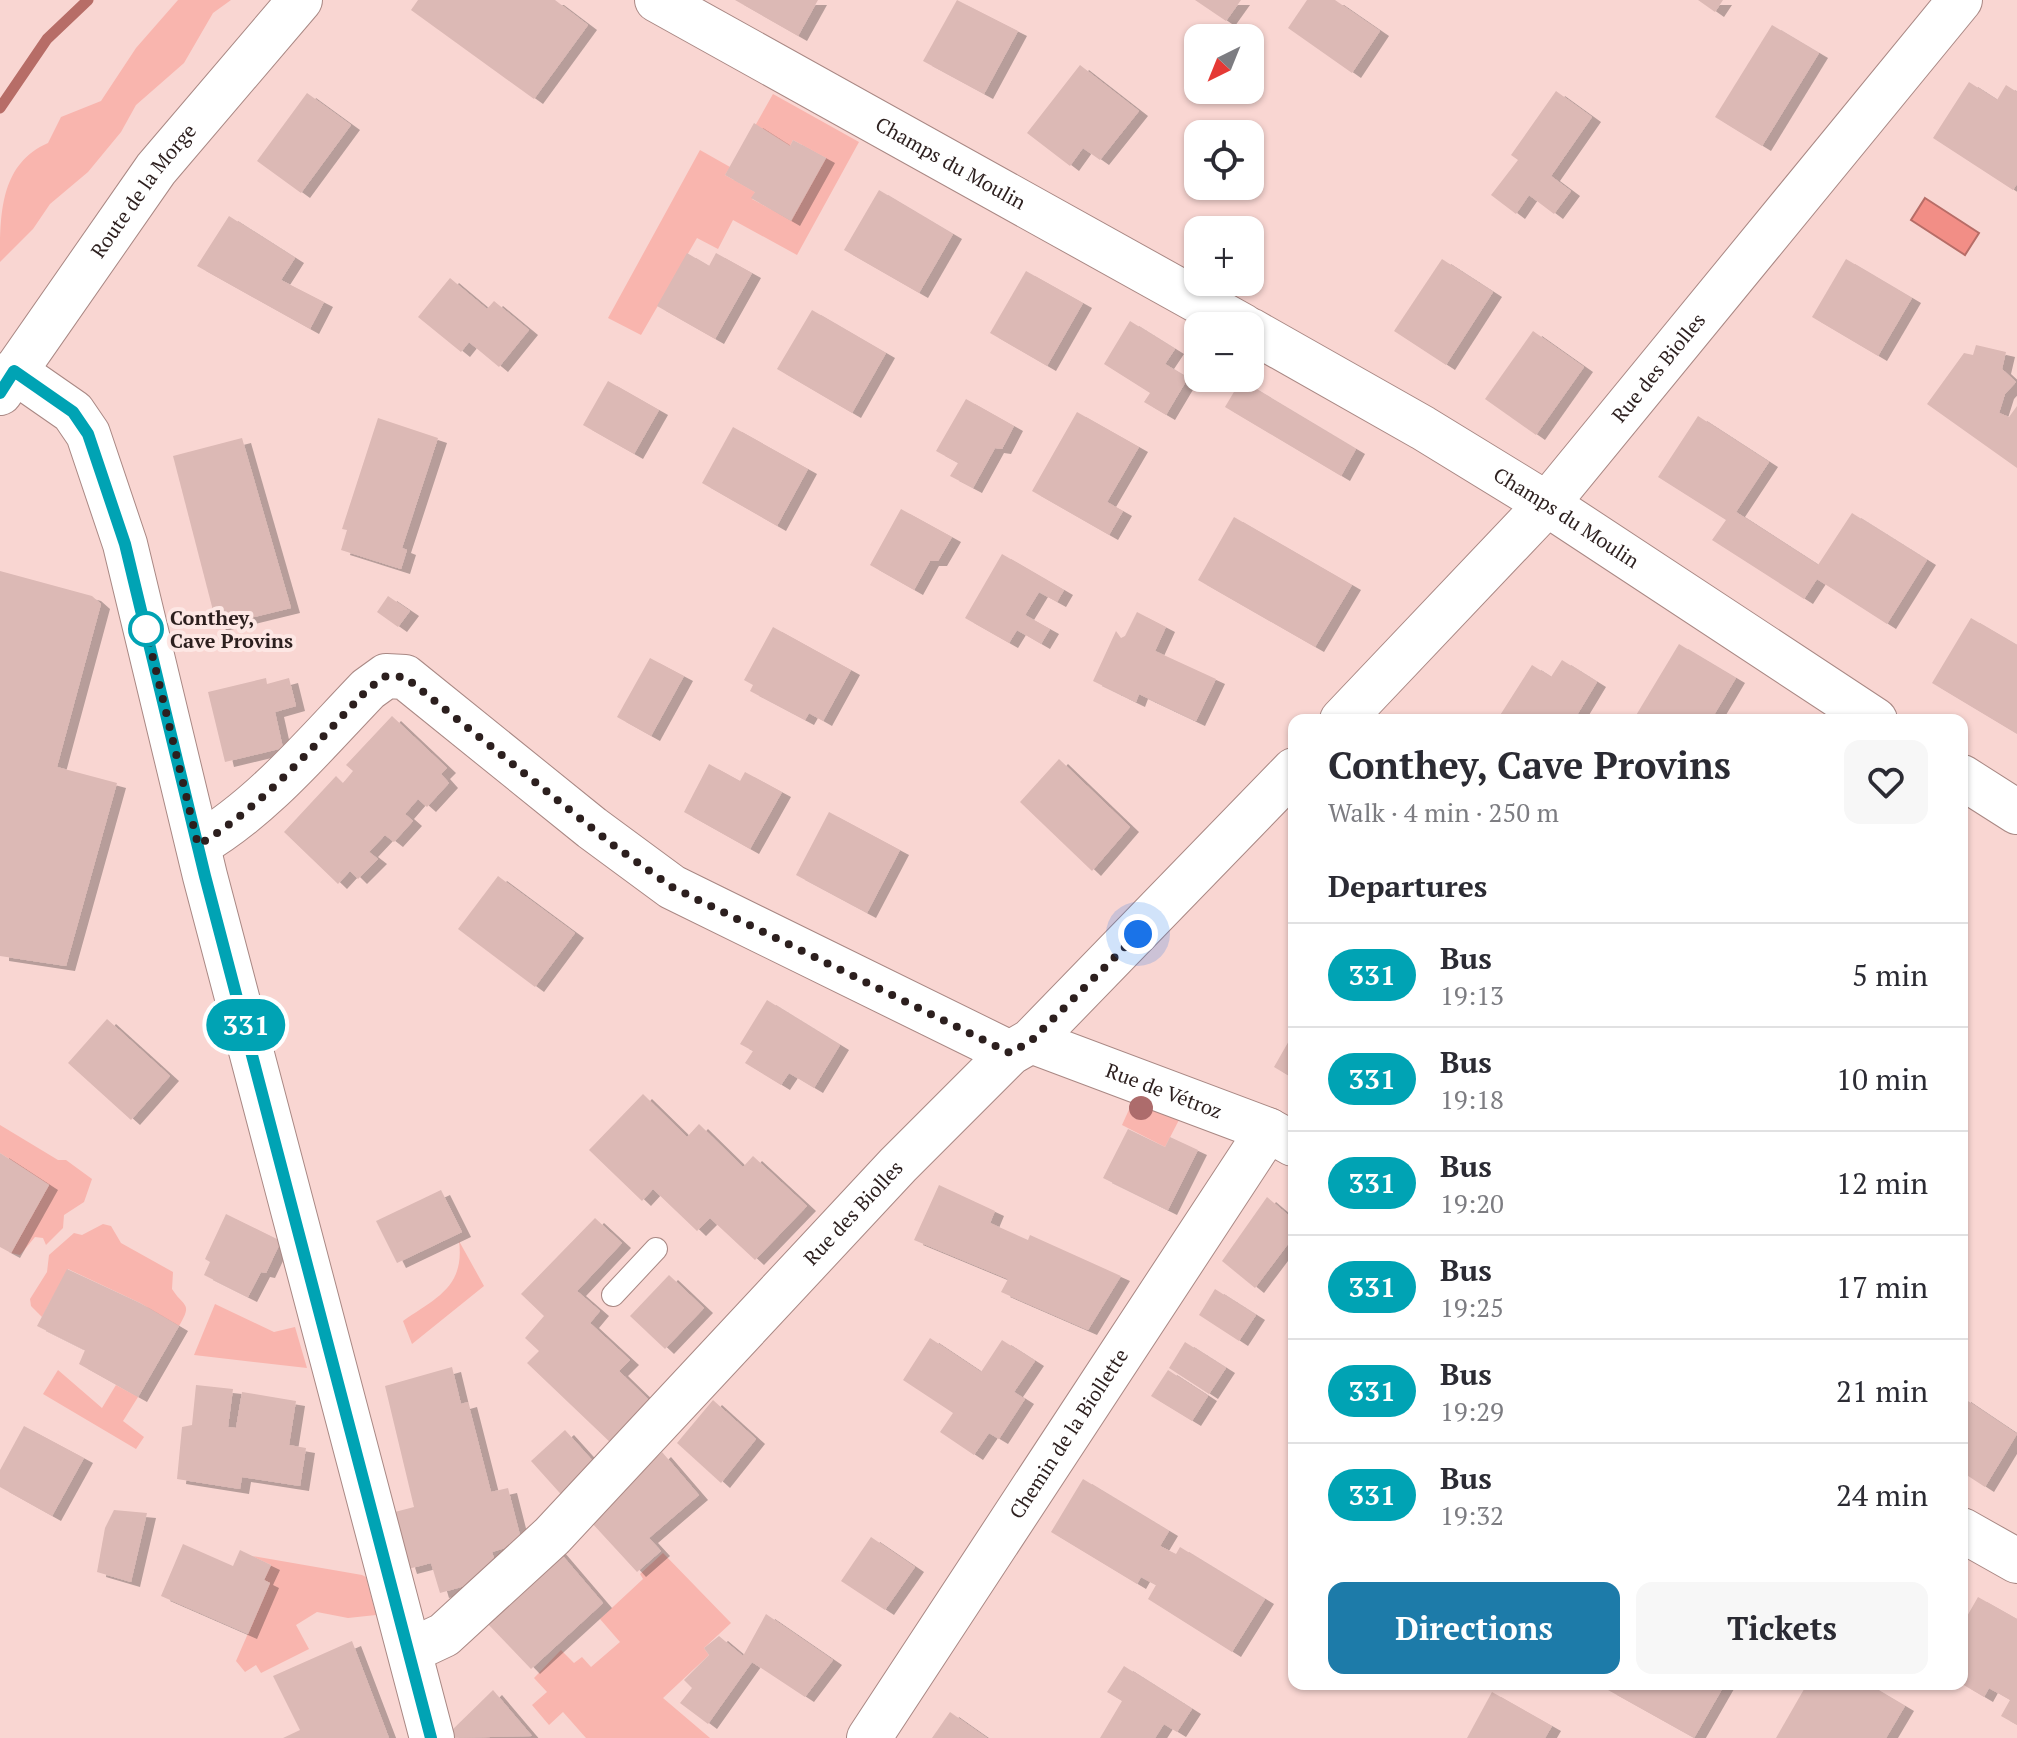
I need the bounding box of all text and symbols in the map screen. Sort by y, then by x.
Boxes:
north arrow [1184,24,1264,104]
map controls [1184,24,1264,392]
street label: Champs du Moulin [871,110,1031,216]
street label: Route de la Morge [84,118,202,263]
button: locate [1184,120,1264,200]
button: + [1184,216,1264,296]
street label: Rue des Biolles [1605,307,1711,428]
button: − [1184,312,1264,392]
street label: Champs du Moulin [1489,461,1645,574]
place label: Conthey, Cave Provins [170,604,293,654]
marker: Conthey, Cave Provins [129,612,163,646]
text: Conthey, Cave Provins [1328,740,1731,790]
button: heart [1844,740,1928,824]
text: Walk · 4 min · 250 m [1328,795,1559,829]
text: Departures [1328,866,1487,906]
your location [1118,914,1158,954]
text: Bus [1440,938,1492,978]
text: 5 min [1852,955,1928,995]
text: 331 [1348,956,1396,993]
text: 19:13 [1440,978,1504,1012]
line badge: 331 [200,999,292,1051]
text: 331 [222,1006,270,1043]
text: Bus [1440,1042,1492,1082]
street label: Rue de Vétroz [1102,1056,1226,1125]
text: 10 min [1836,1059,1928,1099]
text: 331 [1348,1060,1396,1097]
text: 19:18 [1440,1082,1504,1116]
text: Bus [1440,1146,1492,1186]
street label: Rue des Biolles [797,1154,909,1271]
text: 12 min [1836,1163,1928,1203]
text: 331 [1348,1164,1396,1201]
text: 19:20 [1440,1186,1504,1220]
text: Bus [1440,1250,1492,1290]
text: 17 min [1836,1267,1928,1307]
text: 331 [1348,1268,1396,1305]
text: 19:25 [1440,1290,1504,1324]
street label: Chemin de la Biollette [1003,1343,1134,1524]
text: Bus [1440,1354,1492,1394]
text: 21 min [1836,1371,1928,1411]
text: 331 [1348,1372,1396,1409]
text: 19:29 [1440,1394,1504,1428]
text: Bus [1440,1458,1492,1498]
text: 24 min [1836,1475,1928,1515]
text: 331 [1348,1476,1396,1513]
text: 19:32 [1440,1498,1504,1532]
button: Directions [1328,1582,1620,1674]
button: Tickets [1636,1582,1928,1674]

